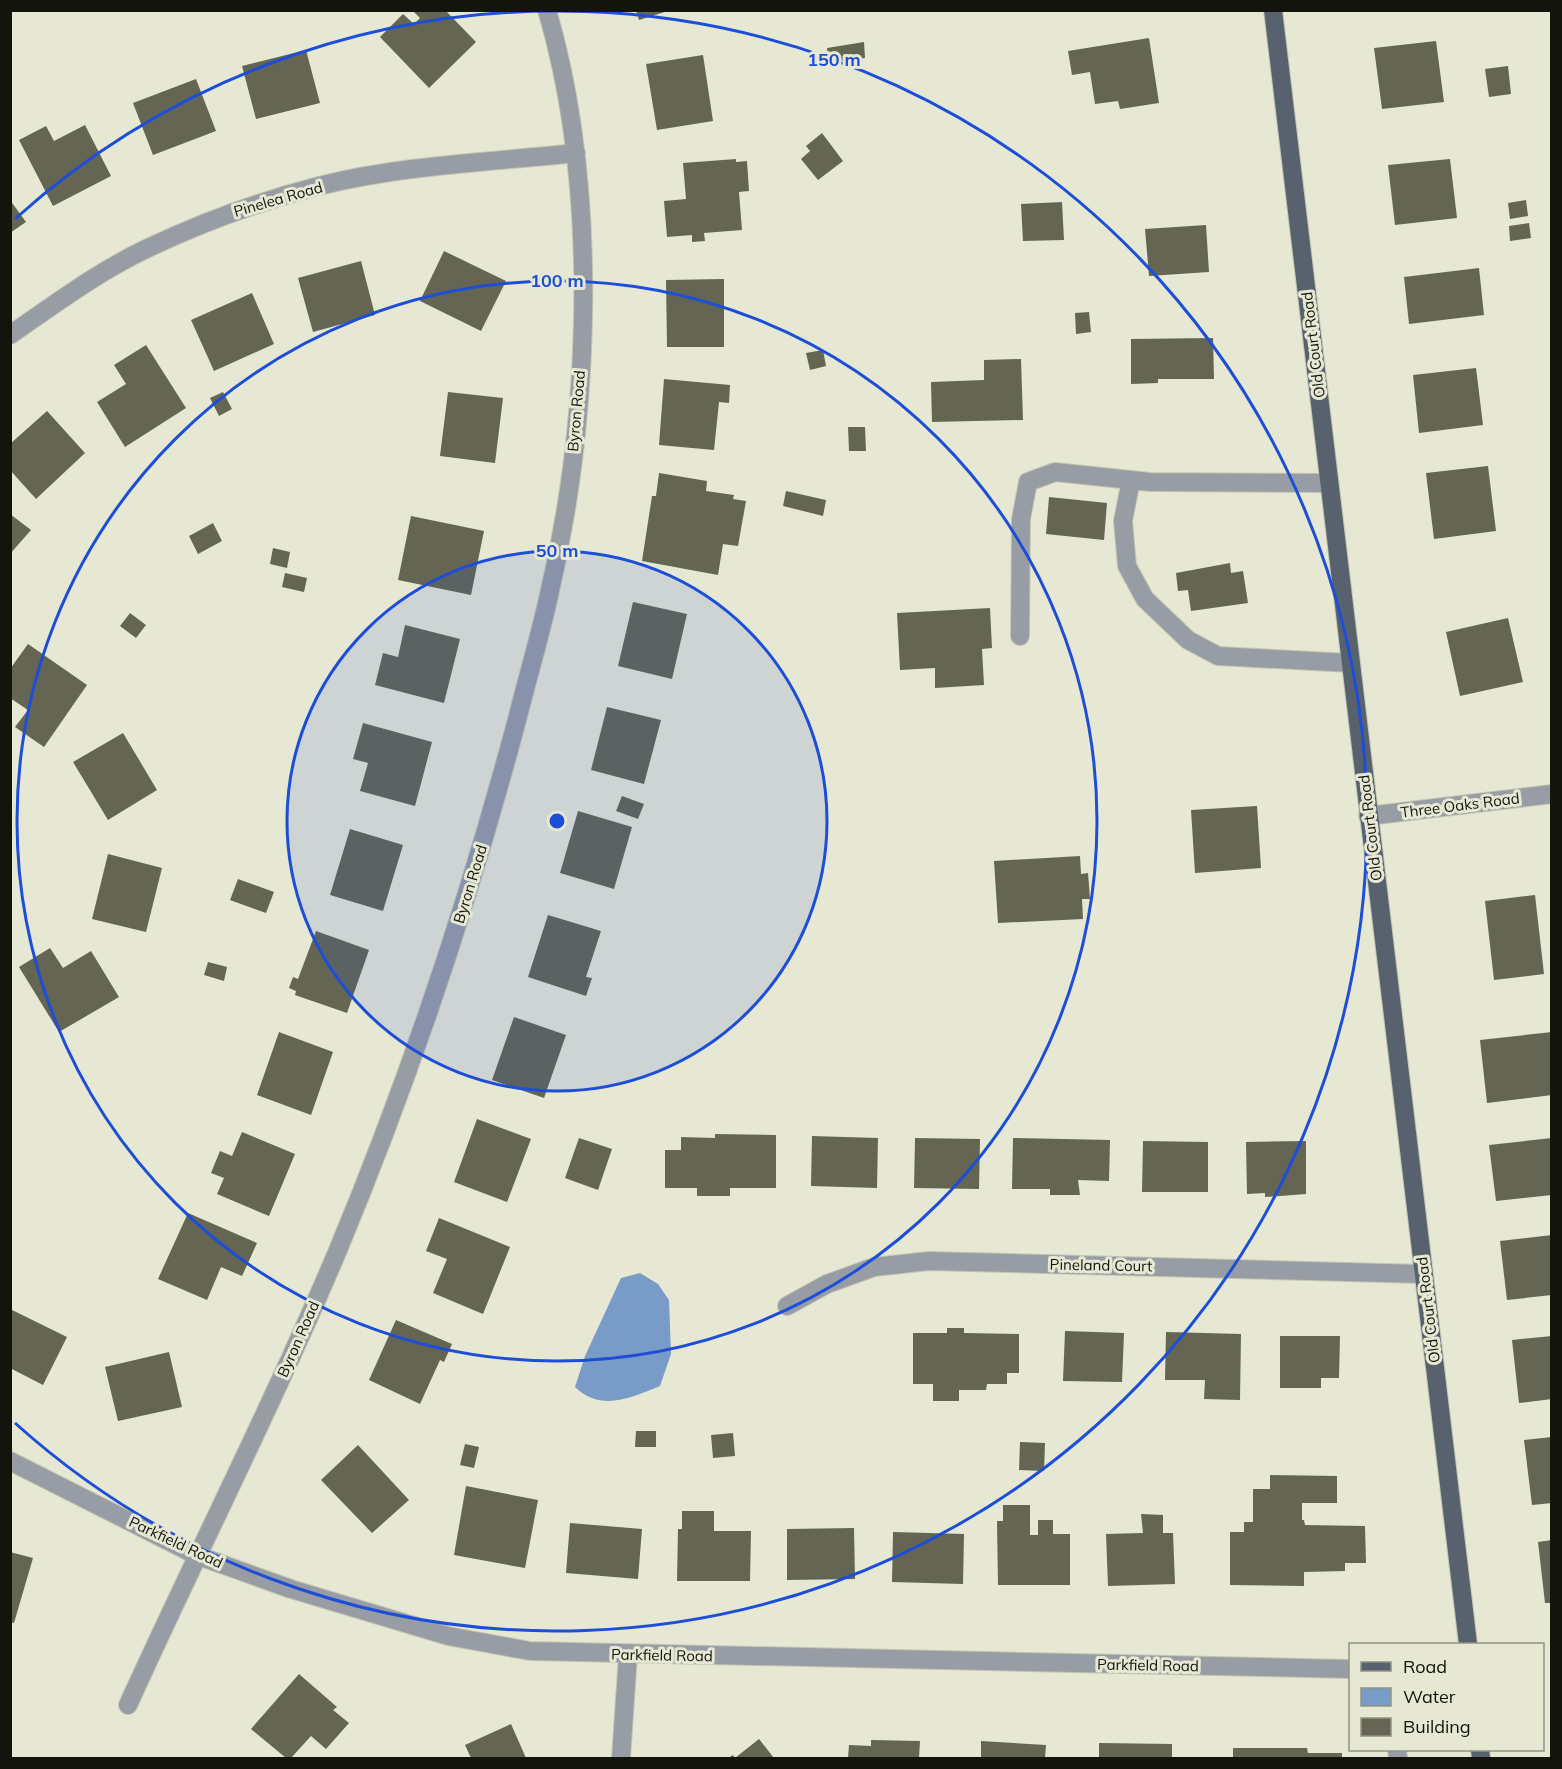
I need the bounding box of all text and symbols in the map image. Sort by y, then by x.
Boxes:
text: 150 m [807,48,861,71]
street label: Pinelea Road [231,177,325,221]
text: 100 m [530,269,584,292]
street label: Old Court Road [1297,291,1329,399]
street label: Byron Road [563,370,589,452]
text: 50 m [536,539,578,562]
street label: Old Court Road [1354,774,1386,882]
street label: Three Oaks Road [1399,788,1521,822]
centre of rings [547,811,567,831]
street label: Byron Road [449,842,491,926]
street label: Pineland Court [1050,1255,1152,1275]
street label: Old Court Road [1412,1256,1444,1364]
street label: Byron Road [273,1298,323,1380]
street label: Parkfield Road [126,1512,226,1572]
legend [1349,1643,1544,1751]
street label: Parkfield Road [611,1645,713,1665]
street label: Parkfield Road [1097,1655,1199,1675]
text: Road [1403,1655,1447,1678]
text: Water [1403,1685,1456,1708]
text: Building [1403,1715,1471,1738]

